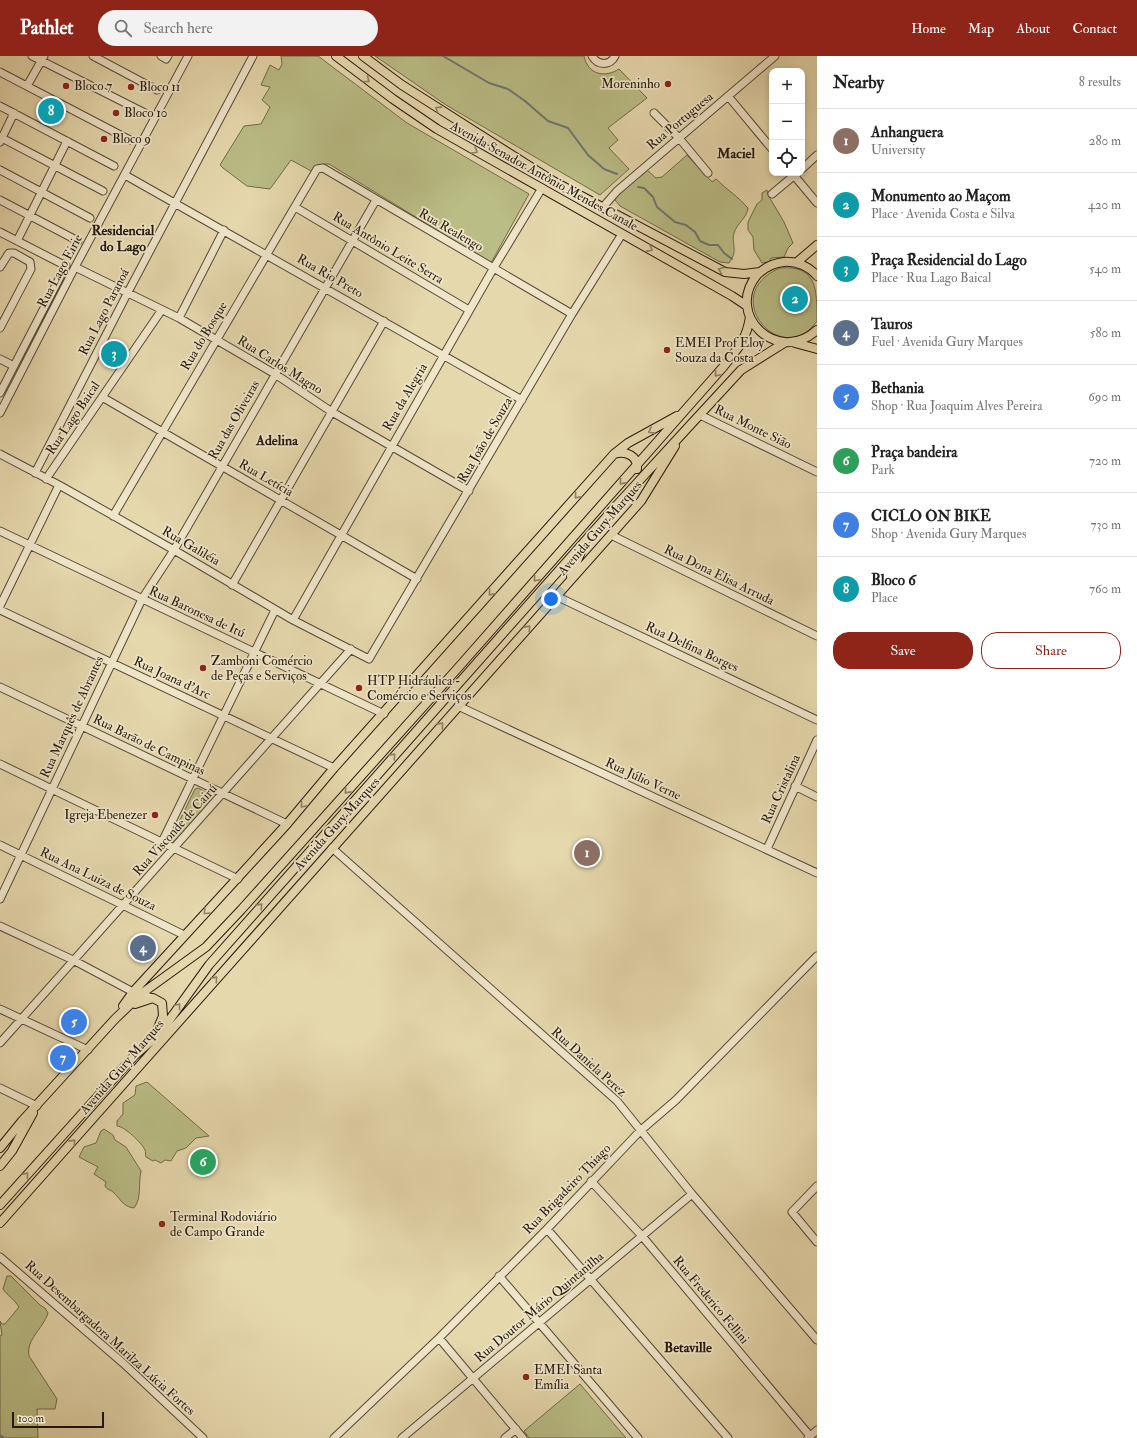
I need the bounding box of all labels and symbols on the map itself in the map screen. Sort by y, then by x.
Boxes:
one-way arrow [363,75,370,82]
place label: Moreninho [601,76,660,92]
place label: Bloco 7 [74,78,112,94]
place label: Bloco 11 [139,79,181,95]
marker: Moreninho [663,79,673,89]
marker: Bloco 7 [61,81,71,91]
marker: Bloco 11 [126,82,136,92]
street label: Rua Portuguesa [644,88,717,153]
pin: 8 [38,96,64,126]
place label: Bloco 10 [124,105,167,121]
one-way arrow [436,107,443,114]
marker: Bloco 10 [111,108,121,118]
street label: Avenida Senador Antônio Mendes Canale [447,117,641,235]
place label: Bloco 9 [112,131,151,147]
marker: Bloco 9 [99,134,109,144]
district label: Maciel [716,145,755,162]
one-way arrow [471,146,479,154]
street label: Rua Realengo [416,205,486,255]
street label: Rua Antônio Leite Serra [330,209,447,288]
district label: Residencial do Lago [92,222,155,256]
street label: Rua Lago Eirie [34,231,86,310]
one-way arrow [646,245,653,252]
street label: Rua Rio Preto [294,251,366,301]
street label: Rua Lago Paranoá [75,265,133,358]
one-way arrow [718,267,725,275]
pin: 2 [782,284,808,314]
street label: Rua do Bosque [177,298,231,373]
street label: Rua Carlos Magno [234,332,326,398]
place label: EMEI Prof Eloy Souza da Costa [675,335,765,366]
pin: 3 [101,339,127,369]
marker: EMEI Prof Eloy Souza da Costa [662,345,672,355]
street label: Rua da Alegria [379,360,431,434]
one-way arrow [715,369,722,376]
street label: Rua das Oliveiras [205,377,263,463]
street label: Rua Lago Baical [43,378,104,458]
street label: Rua João de Souza [454,394,516,486]
street label: Rua Monte Sião [712,401,794,453]
one-way arrow [648,427,655,434]
district label: Adelina [255,432,299,449]
street label: Rua Letícia [236,456,297,500]
street label: Avenida Gury Marques [554,477,647,580]
one-way arrow [620,477,627,484]
one-way arrow [575,491,582,498]
street label: Rua Galiléia [159,523,224,569]
street label: Rua Dona Elisa Arruda [661,541,777,609]
one-way arrow [534,574,541,582]
street label: Rua Baronesa de Itú [146,583,248,641]
one-way arrow [489,588,496,596]
your location [541,589,561,609]
street label: Rua Delfina Borges [643,618,742,676]
one-way arrow [523,625,530,633]
street label: Rua Marquês de Abrantes [37,653,108,781]
street label: Rua Joana d'Arc [131,653,213,703]
place label: Zamboni Comércio de Peças e Serviços [211,653,313,684]
marker: Zamboni Comércio de Peças e Serviços [198,663,208,673]
place label: HTP Hidráulica - Comércio e Serviços [367,673,472,704]
marker: HTP Hidráulica - Comércio e Serviços [354,683,364,693]
street label: Rua Barão de Campinas [90,711,208,780]
one-way arrow [437,723,444,730]
street label: Rua Cristalina [758,751,804,826]
one-way arrow [389,754,396,761]
street label: Rua Júlio Verne [602,754,684,804]
street label: Avenida Gury Marques [290,773,384,876]
street label: Rua Visconde de Cairú [130,781,221,879]
one-way arrow [345,786,352,794]
one-way arrow [300,801,307,808]
place label: Igreja Ebenezer [64,807,147,823]
marker: Igreja Ebenezer [150,810,160,820]
pin: 1 [574,838,600,868]
street label: Rua Ana Luiza de Souza [37,844,159,914]
one-way arrow [256,903,263,911]
one-way arrow [203,907,211,915]
pin: 4 [130,933,156,963]
one-way arrow [210,976,218,984]
one-way arrow [173,1004,180,1011]
pin: 5 [61,1007,87,1037]
street label: Avenida Gury Marques [76,1016,169,1119]
street label: Rua Daniela Perez [548,1024,631,1101]
pin: 7 [50,1043,76,1073]
one-way arrow [68,1139,76,1147]
street label: Rua Brigadeiro Thiago [520,1140,614,1238]
pin: 6 [190,1147,216,1177]
one-way arrow [21,1172,28,1180]
place label: Terminal Rodoviário de Campo Grande [170,1209,277,1241]
marker: Terminal Rodoviário de Campo Grande [157,1219,167,1229]
street label: Rua Doutor Mário Quintanilha [471,1248,607,1366]
street label: Rua Frederico Fellini [670,1253,753,1348]
street label: Rua Desembargadora Marilza Lúcia Fortes [22,1257,199,1419]
district label: Betaville [664,1339,712,1356]
place label: EMEI Santa Emília [534,1362,603,1393]
marker: EMEI Santa Emília [521,1372,531,1382]
scale bar [12,1410,104,1429]

